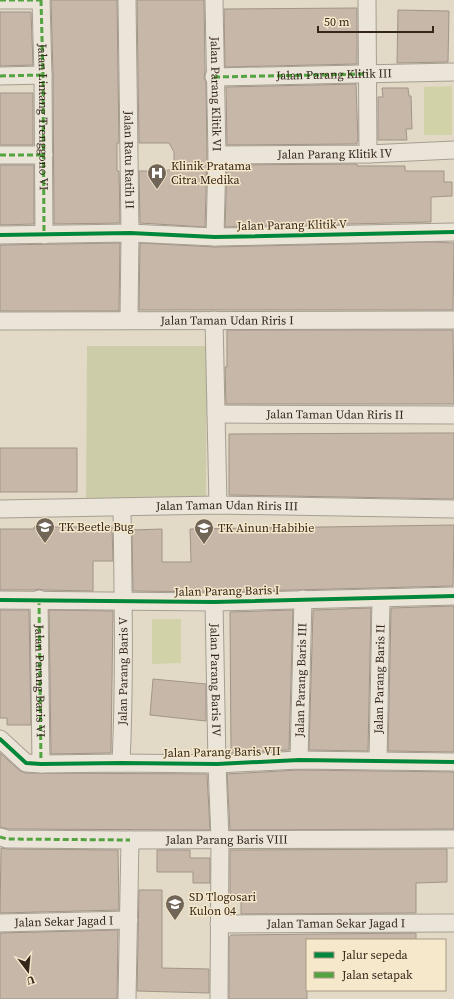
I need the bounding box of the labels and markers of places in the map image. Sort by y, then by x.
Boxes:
place label: Klinik Pratama Citra Medika [171,158,252,188]
hospital icon: Klinik Pratama Citra Medika [146,162,168,190]
school or university icon: TK Beetle Bug [34,516,56,544]
school or university icon: TK Ainun Habibie [193,517,215,545]
place label: TK Beetle Bug [59,519,134,535]
place label: TK Ainun Habibie [218,520,314,536]
place label: SD Tlogosari Kulon 04 [189,889,257,919]
school or university icon: SD Tlogosari Kulon 04 [164,893,186,921]

